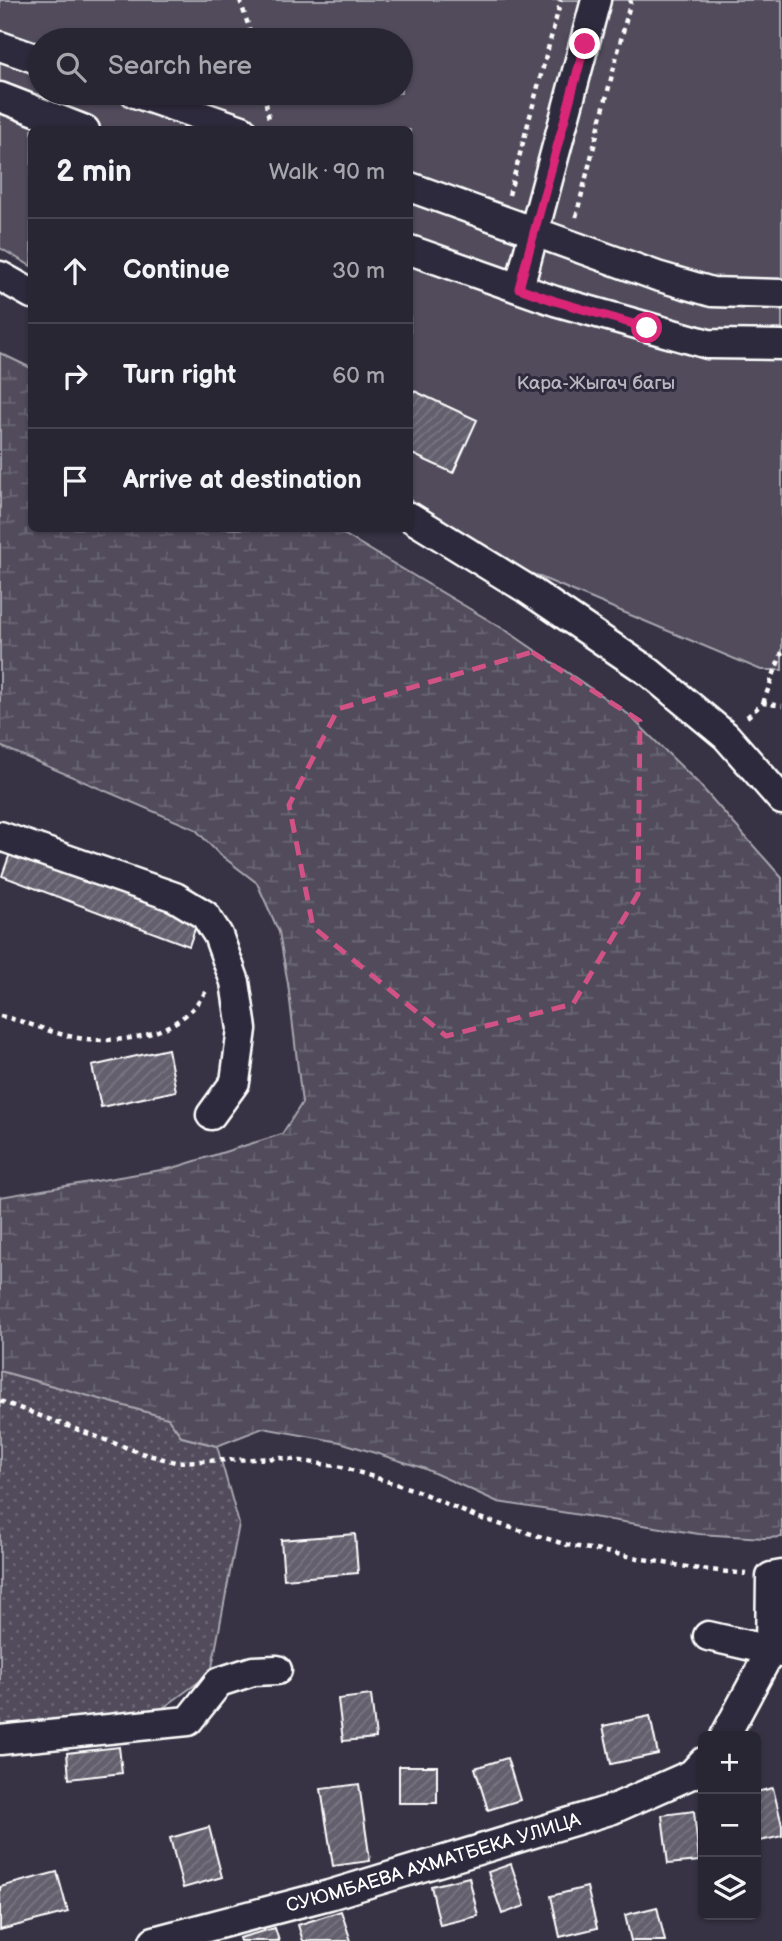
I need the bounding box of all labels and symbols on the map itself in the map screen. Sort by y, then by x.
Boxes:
route end [569,28,600,59]
route start [631,312,662,343]
park label: Кара-Жыгач багы [517,372,675,395]
street label: СУЮМБАЕВА АХМАТБЕКА УЛИЦА [283,1808,584,1917]

